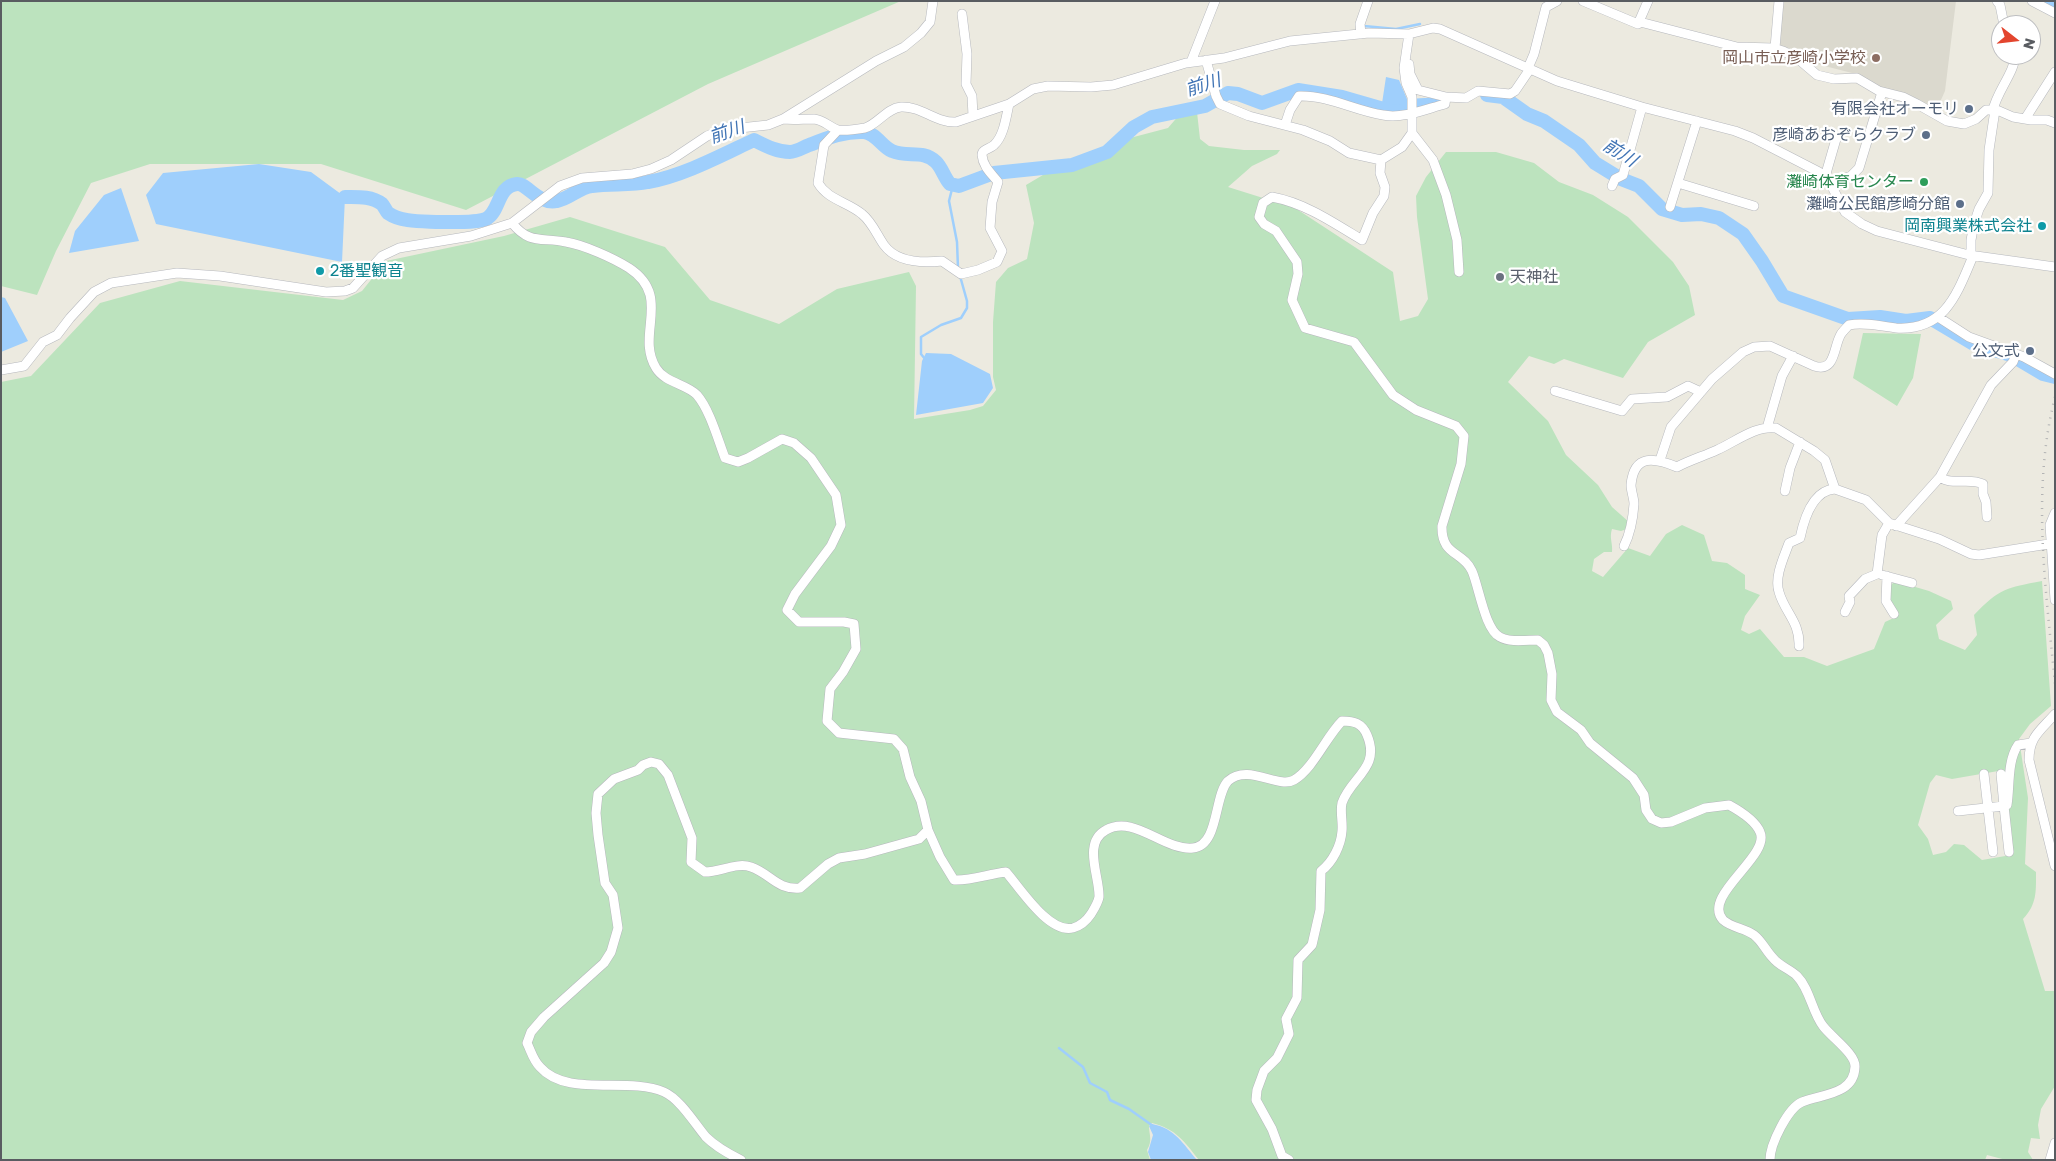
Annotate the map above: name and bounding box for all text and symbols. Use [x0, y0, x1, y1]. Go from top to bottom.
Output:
north arrow [1991, 15, 2041, 65]
text: N [2020, 37, 2040, 51]
place label: 岡山市立彦崎小学校 [1722, 48, 1866, 68]
marker: 岡山市立彦崎小学校 [1870, 52, 1882, 64]
water label: 前川 [1183, 69, 1223, 101]
place label: 有限会社オーモリ [1831, 99, 1959, 119]
marker: 有限会社オーモリ [1963, 103, 1975, 115]
water label: 前川 [706, 116, 748, 148]
place label: 彦崎あおぞらクラブ [1772, 125, 1916, 145]
marker: 彦崎あおぞらクラブ [1920, 129, 1932, 141]
water label: 前川 [1599, 134, 1641, 172]
place label: 灘崎体育センター [1786, 172, 1914, 192]
marker: 灘崎体育センター [1918, 176, 1930, 188]
place label: 灘崎公民館彦崎分館 [1806, 194, 1950, 214]
marker: 灘崎公民館彦崎分館 [1954, 198, 1966, 210]
place label: 岡南興業株式会社 [1904, 216, 2032, 236]
marker: 岡南興業株式会社 [2036, 220, 2048, 232]
place label: 2番聖観音 [330, 261, 403, 281]
marker: 2番聖観音 [314, 265, 326, 277]
place label: 天神社 [1510, 267, 1558, 287]
marker: 天神社 [1494, 271, 1506, 283]
place label: 公文式 [1972, 341, 2020, 361]
marker: 公文式 [2024, 345, 2036, 357]

